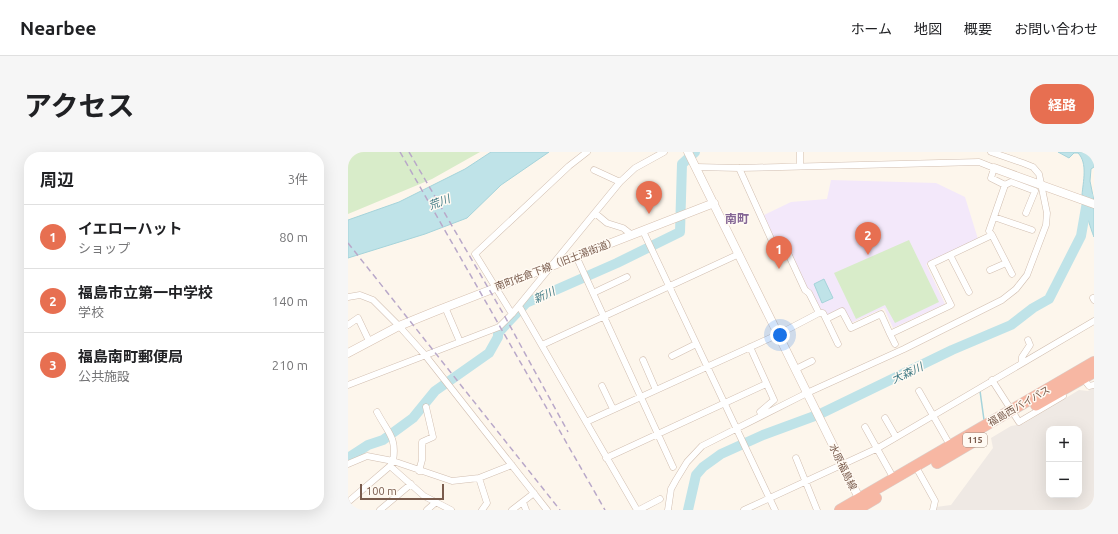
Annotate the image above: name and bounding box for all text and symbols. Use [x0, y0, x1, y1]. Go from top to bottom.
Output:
text: Nearbee [20, 17, 97, 39]
text: ホーム [850, 21, 892, 37]
text: 地図 [914, 21, 942, 37]
text: 概要 [964, 21, 992, 37]
text: お問い合わせ [1014, 21, 1098, 37]
button: 経路 [1030, 84, 1094, 124]
text: アクセス [24, 90, 135, 121]
text: 周辺 [40, 170, 74, 189]
text: 3件 [288, 172, 308, 186]
pin: 3 [636, 181, 662, 214]
water label: 荒川 [427, 192, 452, 212]
district label: 南町 [725, 212, 749, 225]
text: イエローハット [78, 220, 183, 237]
pin: 2 [855, 222, 881, 255]
text: 1 [49, 230, 57, 244]
text: 80 m [279, 230, 308, 244]
street label: 南町佐倉下線（旧土湯街道） [493, 236, 619, 292]
pin: 1 [766, 236, 792, 269]
text: ショップ [78, 241, 130, 255]
text: 福島市立第一中学校 [78, 284, 213, 301]
water label: 新川 [531, 284, 557, 305]
text: 2 [49, 294, 57, 308]
text: 140 m [272, 294, 308, 308]
text: 学校 [78, 305, 104, 319]
your location [770, 325, 790, 345]
text: 福島南町郵便局 [78, 348, 183, 365]
text: 3 [49, 358, 57, 372]
text: 210 m [272, 358, 308, 372]
water label: 大森川 [890, 360, 925, 385]
text: 公共施設 [78, 369, 130, 383]
street label: 福島西バイパス [986, 384, 1052, 428]
map controls [1046, 426, 1082, 498]
button: + [1046, 426, 1082, 462]
road number: 115 [963, 433, 987, 447]
street label: 水原福島線 [827, 442, 859, 492]
button: − [1046, 462, 1082, 498]
scale bar [360, 482, 444, 501]
text: 100 m [366, 485, 397, 497]

